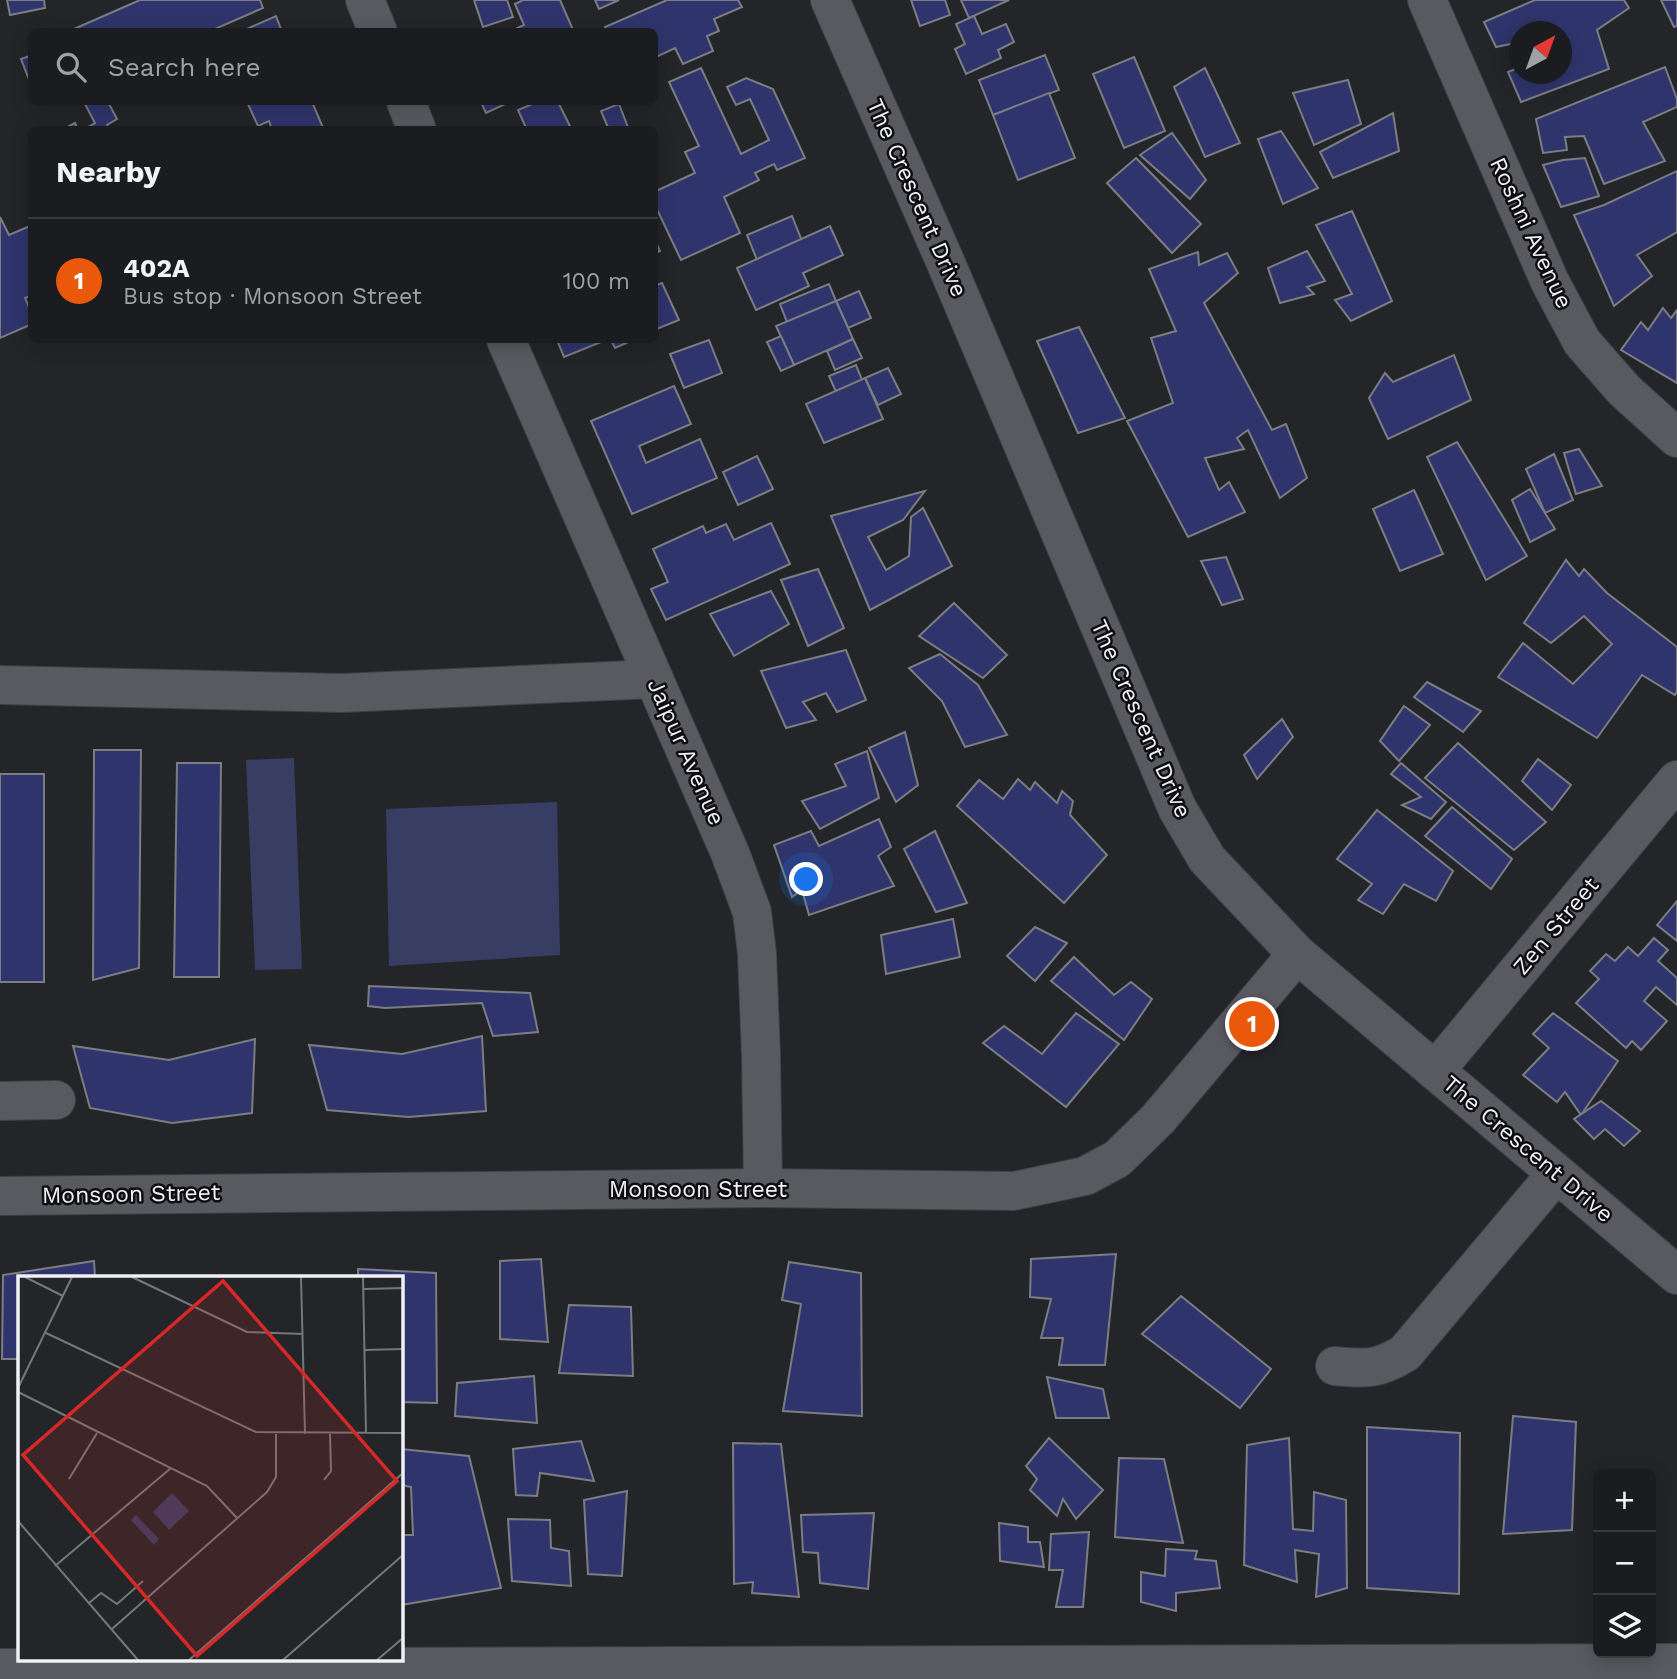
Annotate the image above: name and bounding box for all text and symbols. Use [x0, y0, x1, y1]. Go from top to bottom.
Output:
north arrow [1509, 21, 1572, 84]
search box [28, 28, 658, 105]
icon: search [52, 48, 90, 86]
text: Search here [108, 52, 260, 82]
street label: The Crescent Drive [861, 95, 973, 301]
street label: Roshni Avenue [1484, 153, 1578, 313]
text: Nearby [56, 154, 161, 189]
text: 402A [123, 253, 190, 283]
text: 1 [74, 268, 84, 295]
text: 100 m [563, 268, 630, 295]
text: Bus stop · Monsoon Street [123, 283, 422, 310]
street label: The Crescent Drive [1085, 616, 1197, 822]
street label: Jaipur Avenue [642, 675, 730, 829]
your location [789, 862, 823, 896]
street label: Zen Street [1508, 872, 1605, 980]
pin: 1 [1229, 998, 1275, 1050]
street label: The Crescent Drive [1437, 1070, 1619, 1228]
street label: Monsoon Street [609, 1176, 788, 1203]
street label: Monsoon Street [42, 1179, 221, 1209]
inset map [18, 1276, 402, 1662]
map controls [1593, 1469, 1656, 1658]
button: + [1593, 1469, 1656, 1532]
button: − [1593, 1532, 1656, 1595]
button: layers [1593, 1595, 1656, 1658]

